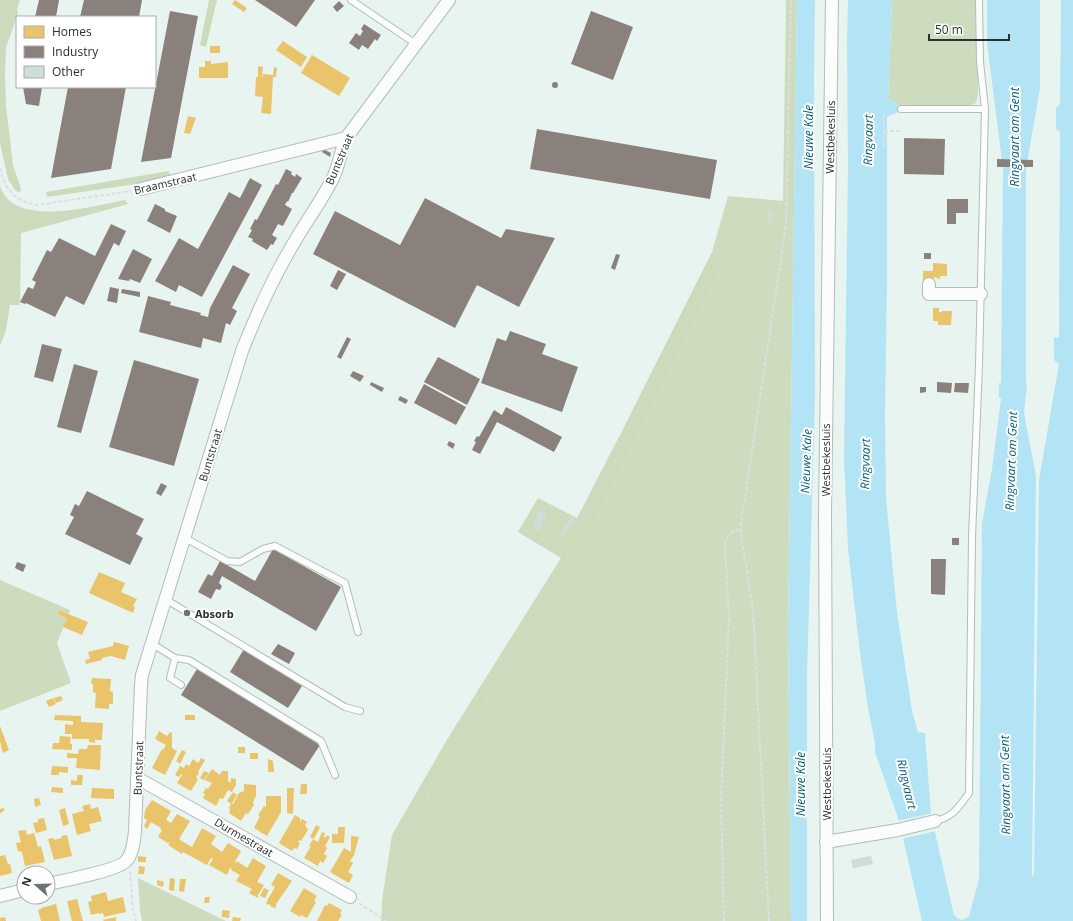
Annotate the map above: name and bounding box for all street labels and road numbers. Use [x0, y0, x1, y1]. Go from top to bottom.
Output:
street label: Westbekesluis [822, 100, 838, 174]
street label: Buntstraat [321, 131, 357, 187]
street label: Braamstraat [132, 168, 198, 197]
street label: Westbekesluis [818, 423, 833, 497]
street label: Buntstraat [195, 427, 225, 483]
street label: Buntstraat [130, 741, 146, 795]
street label: Westbekesluis [819, 747, 834, 821]
street label: Durmestraat [212, 814, 276, 860]

